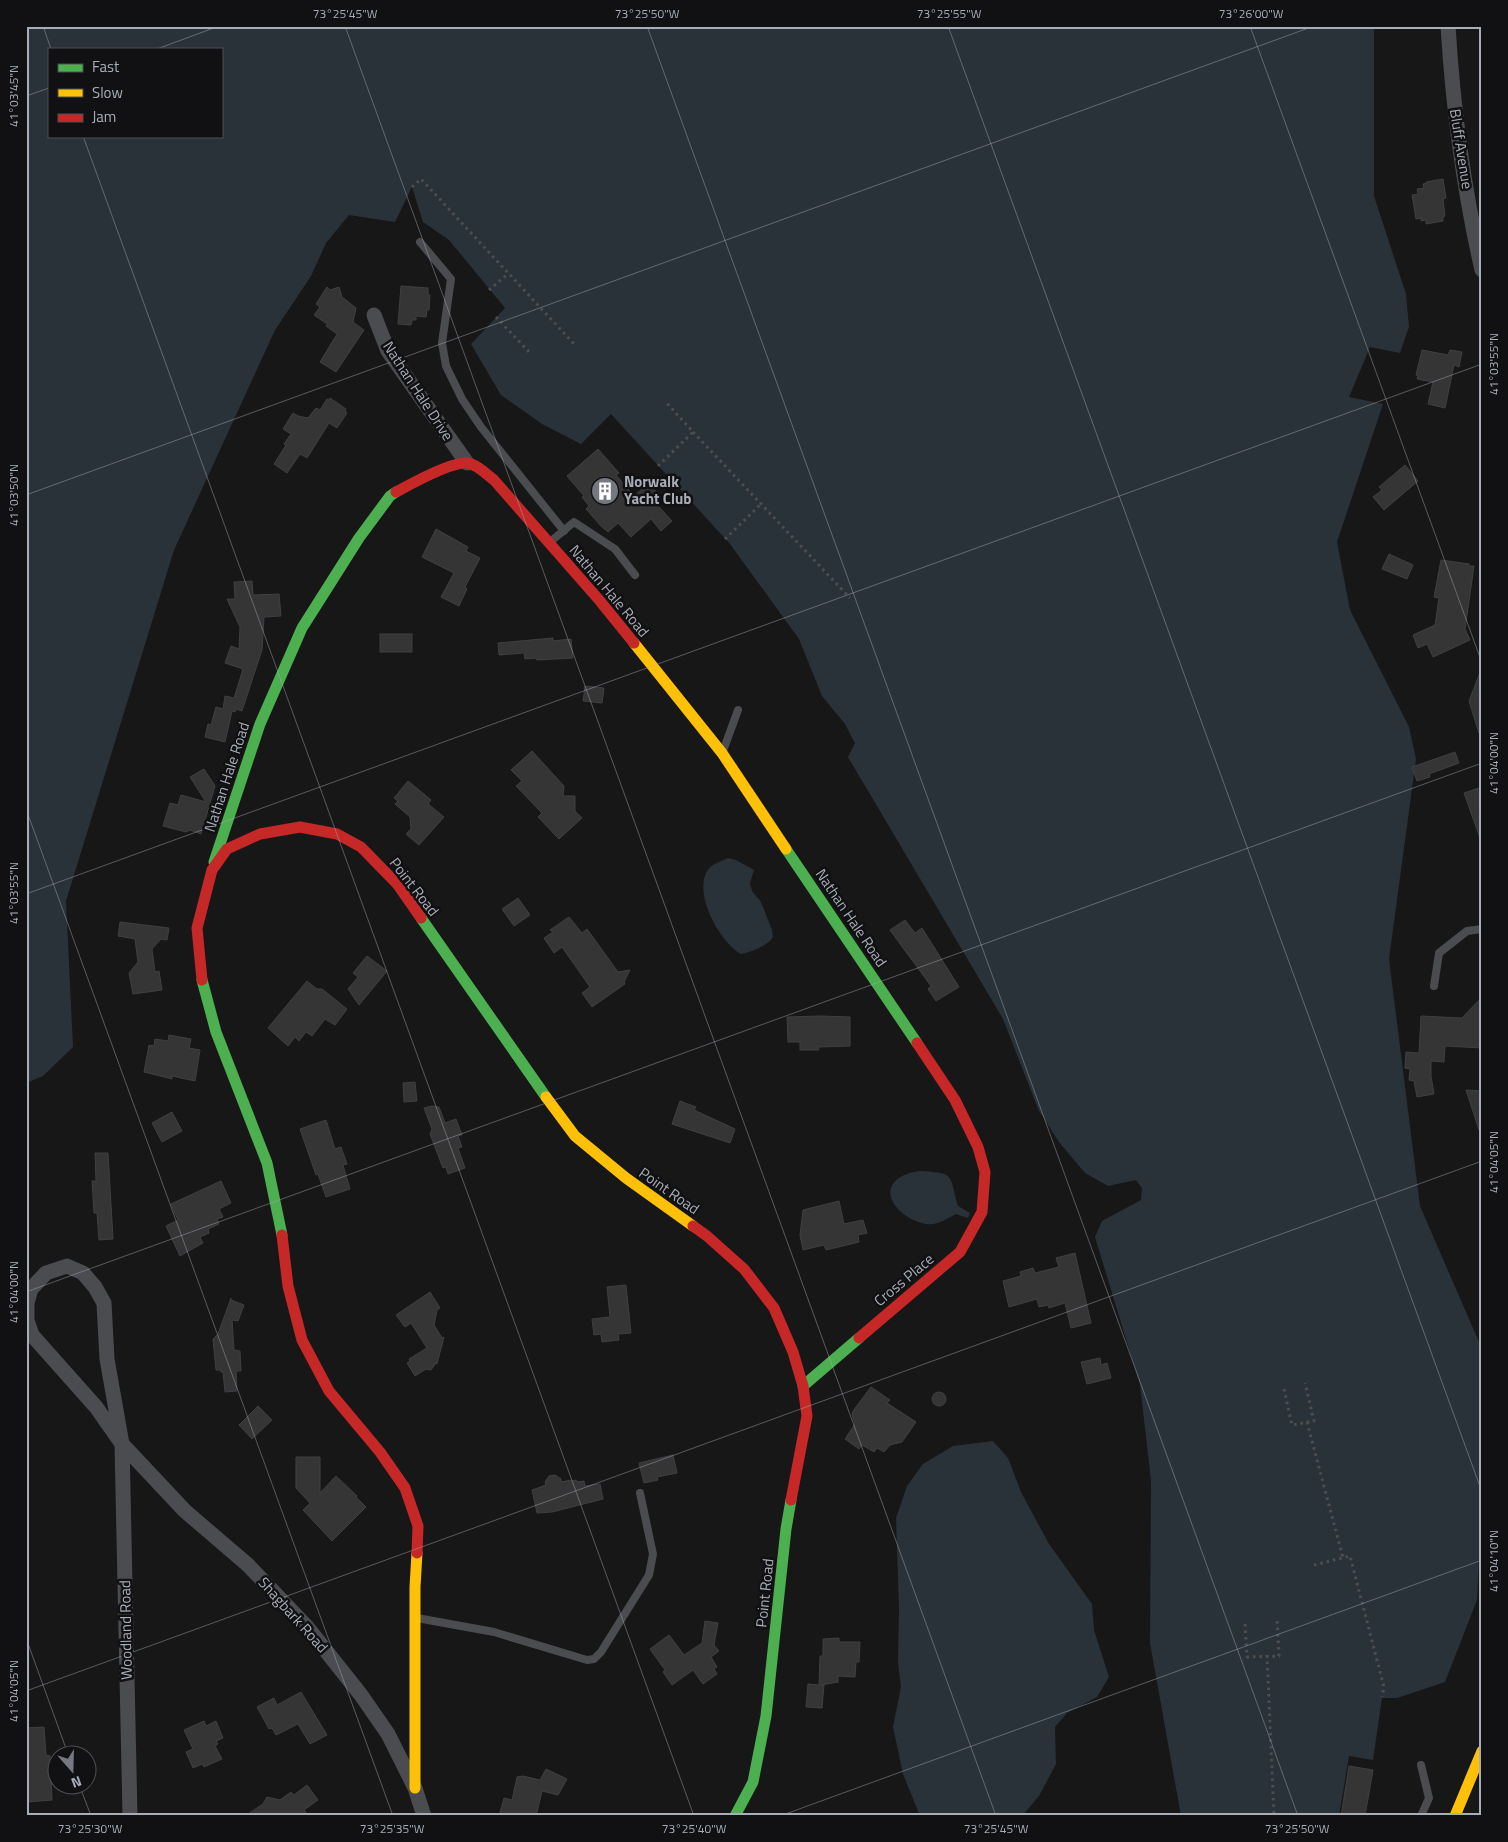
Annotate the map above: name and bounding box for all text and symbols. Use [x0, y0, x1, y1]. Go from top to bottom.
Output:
text: 73°25'45"W [313, 4, 378, 23]
text: 73°25'50"W [615, 4, 680, 23]
text: 73°25'55"W [917, 4, 982, 23]
text: 73°26'00"W [1219, 4, 1284, 23]
legend [48, 48, 222, 138]
text: Fast [92, 55, 120, 78]
text: 41°03'45"N [4, 65, 23, 127]
text: Slow [92, 81, 123, 104]
text: Jam [92, 105, 116, 128]
street label: Bluff Avenue [1444, 107, 1479, 191]
text: 41°03'55"N [1484, 333, 1503, 395]
street label: Nathan Hale Drive [378, 336, 459, 445]
text: 41°03'50"N [4, 464, 23, 526]
place label: Norwalk Yacht Club [624, 470, 691, 510]
building icon: Norwalk Yacht Club [590, 476, 620, 506]
street label: Nathan Hale Road [564, 540, 655, 642]
street label: Nathan Hale Road [198, 719, 255, 835]
text: 41°04'00"N [1484, 732, 1503, 794]
street label: Point Road [384, 852, 445, 921]
text: 41°03'55"N [4, 862, 23, 924]
street label: Nathan Hale Road [810, 864, 893, 972]
text: 41°04'05"N [1484, 1131, 1503, 1193]
street label: Point Road [634, 1161, 704, 1220]
street label: Cross Place [869, 1248, 939, 1312]
text: 41°04'00"N [4, 1261, 23, 1323]
text: 41°04'10"N [1484, 1530, 1503, 1592]
street label: Point Road [749, 1557, 780, 1629]
street label: Shagbark Road [253, 1572, 334, 1658]
street label: Woodland Road [113, 1580, 138, 1680]
text: 41°04'05"N [4, 1660, 23, 1722]
north arrow [48, 1744, 98, 1794]
text: N [68, 1771, 85, 1794]
text: 73°25'30"W [58, 1819, 123, 1838]
text: 73°25'35"W [360, 1819, 425, 1838]
text: 73°25'40"W [662, 1819, 727, 1838]
text: 73°25'45"W [964, 1819, 1029, 1838]
text: 73°25'50"W [1265, 1819, 1330, 1838]

